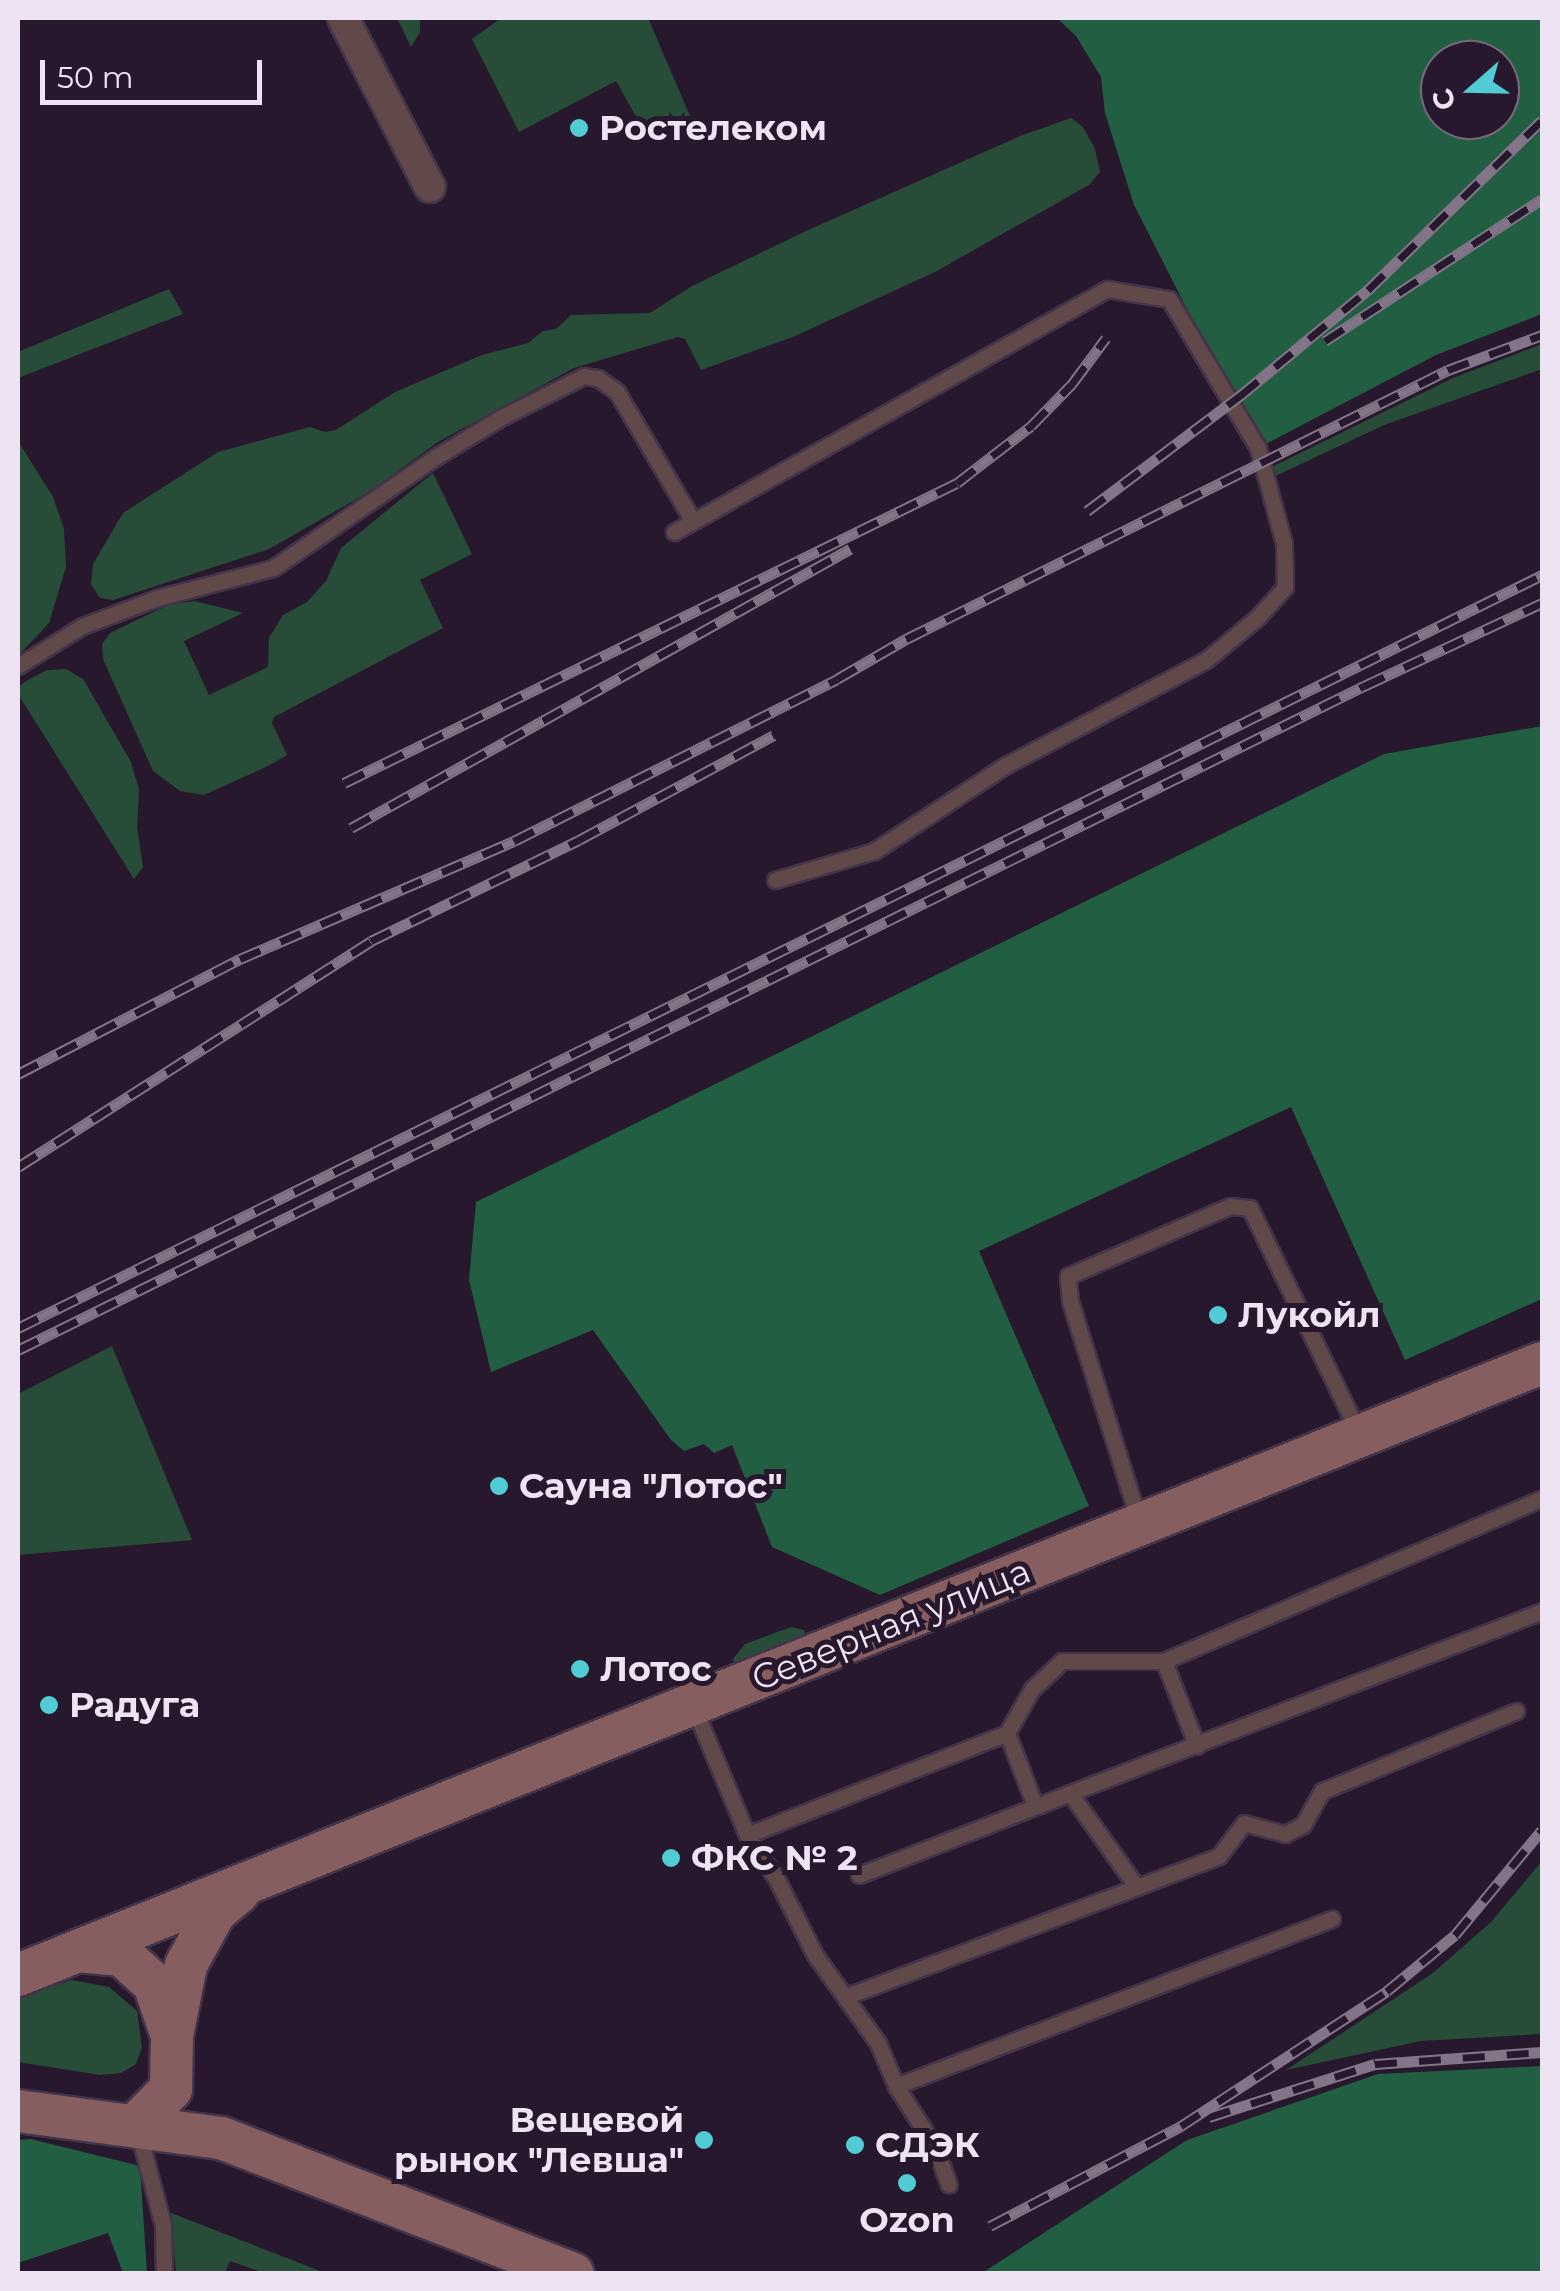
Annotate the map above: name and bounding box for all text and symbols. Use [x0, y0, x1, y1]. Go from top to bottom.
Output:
scale bar [45, 40, 268, 102]
north arrow [1420, 40, 1520, 140]
text: 50 m [57, 59, 134, 96]
text: С [1424, 84, 1463, 115]
place label: Ростелеком [599, 107, 827, 149]
marker: Ростелеком [568, 117, 590, 139]
place label: Лукойл [1238, 1294, 1380, 1336]
marker: Лукойл [1207, 1304, 1229, 1326]
place label: Сауна "Лотос" [519, 1465, 783, 1507]
marker: Сауна "Лотос" [488, 1475, 510, 1497]
street label: Северная улица [746, 1550, 1036, 1700]
place label: Лотос [600, 1648, 712, 1690]
marker: Лотос [569, 1658, 591, 1680]
place label: Радуга [69, 1684, 200, 1726]
marker: Радуга [38, 1694, 60, 1716]
place label: ФКС № 2 [691, 1837, 858, 1879]
marker: ФКС № 2 [660, 1847, 682, 1869]
place label: Вещевой рынок "Левша" [394, 2099, 684, 2181]
place label: СДЭК [875, 2124, 980, 2166]
marker: Вещевой рынок "Левша" [693, 2129, 715, 2151]
marker: СДЭК [844, 2134, 866, 2156]
marker: Ozon [896, 2172, 918, 2194]
place label: Ozon [859, 2199, 955, 2241]

